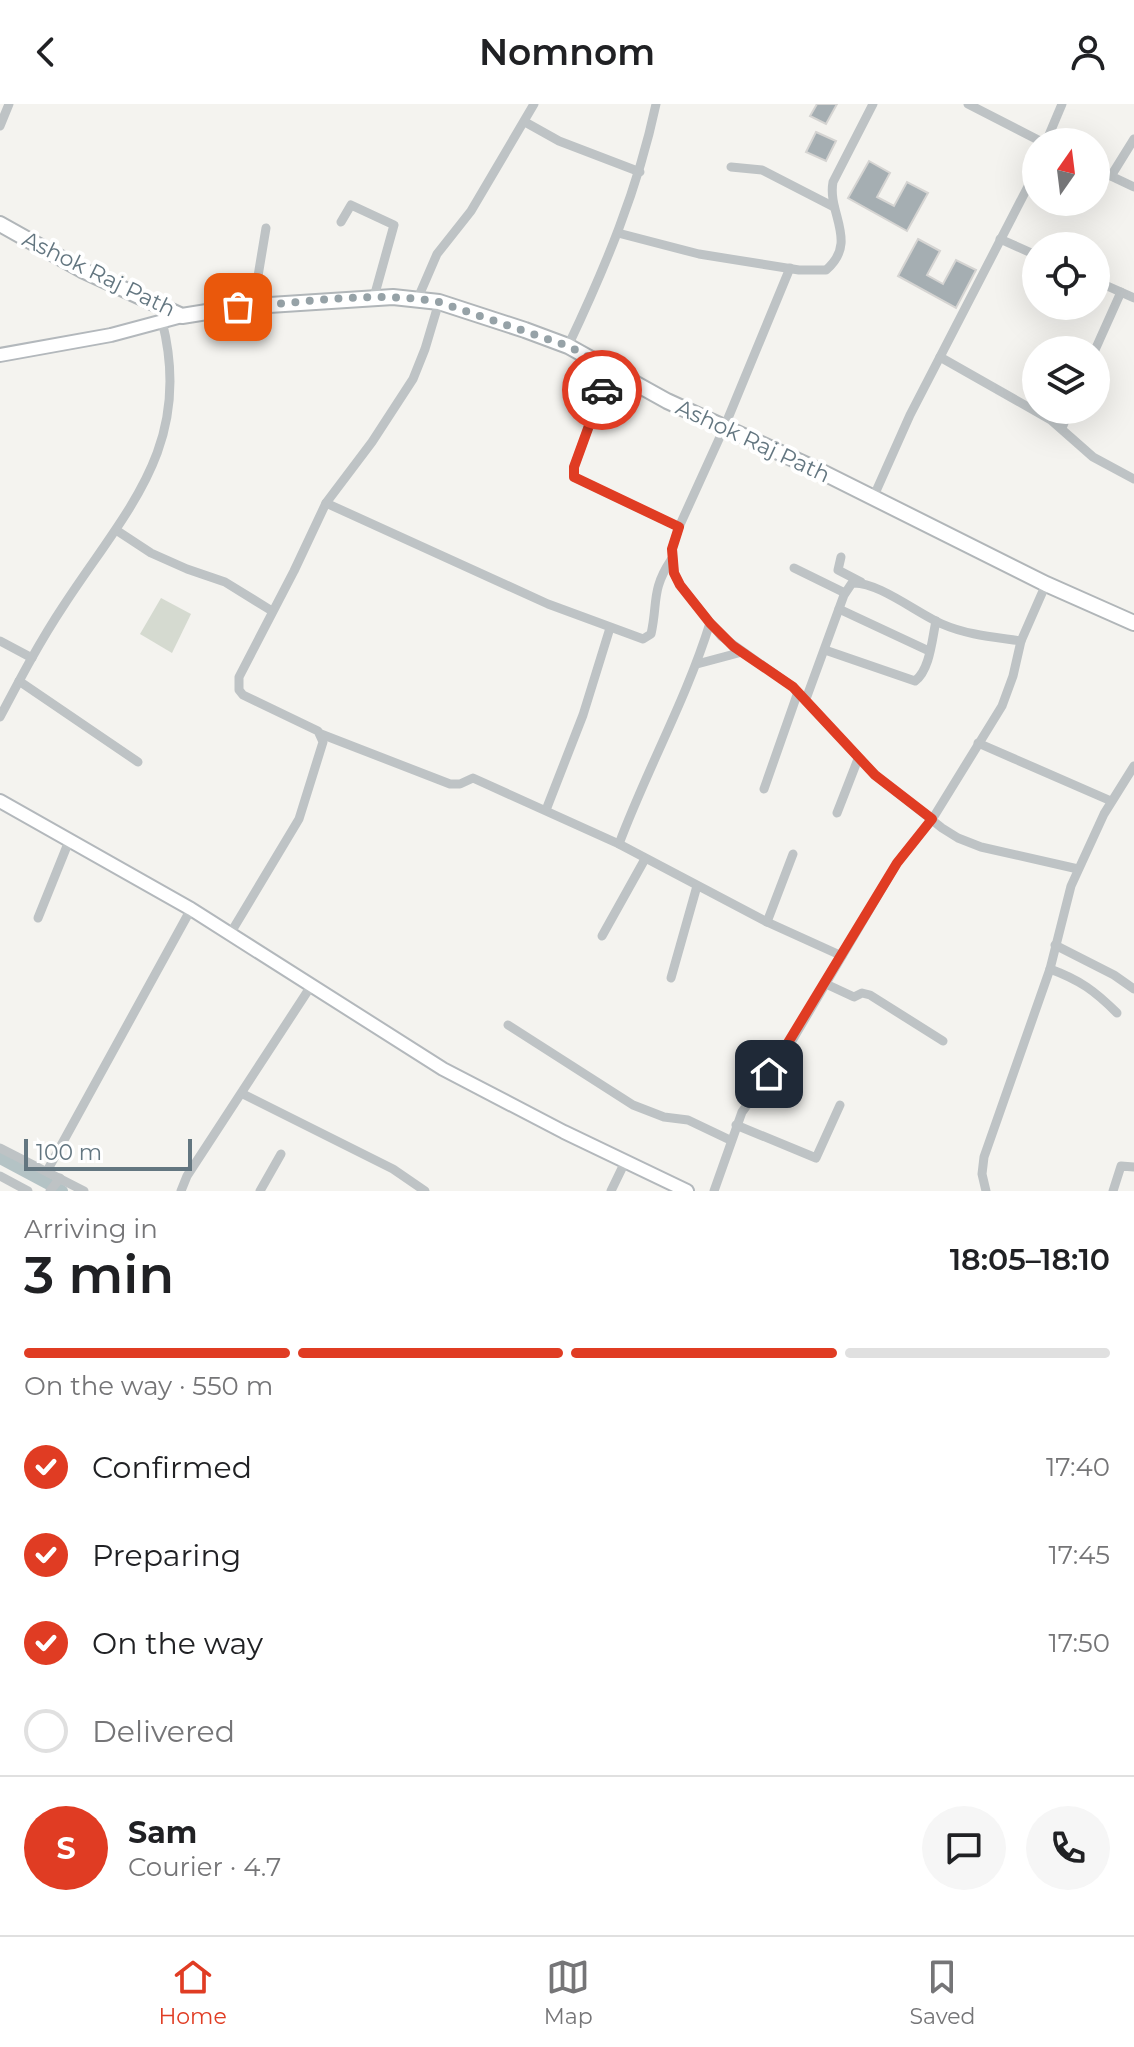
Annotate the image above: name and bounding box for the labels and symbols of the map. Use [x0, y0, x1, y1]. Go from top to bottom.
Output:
north arrow [1022, 128, 1110, 216]
street label: Ashok Raj Path [18, 225, 180, 323]
pin [204, 273, 272, 341]
courier [562, 350, 642, 430]
street label: Ashok Raj Path [672, 394, 834, 488]
pin [735, 1040, 803, 1108]
scale bar [24, 1135, 192, 1171]

